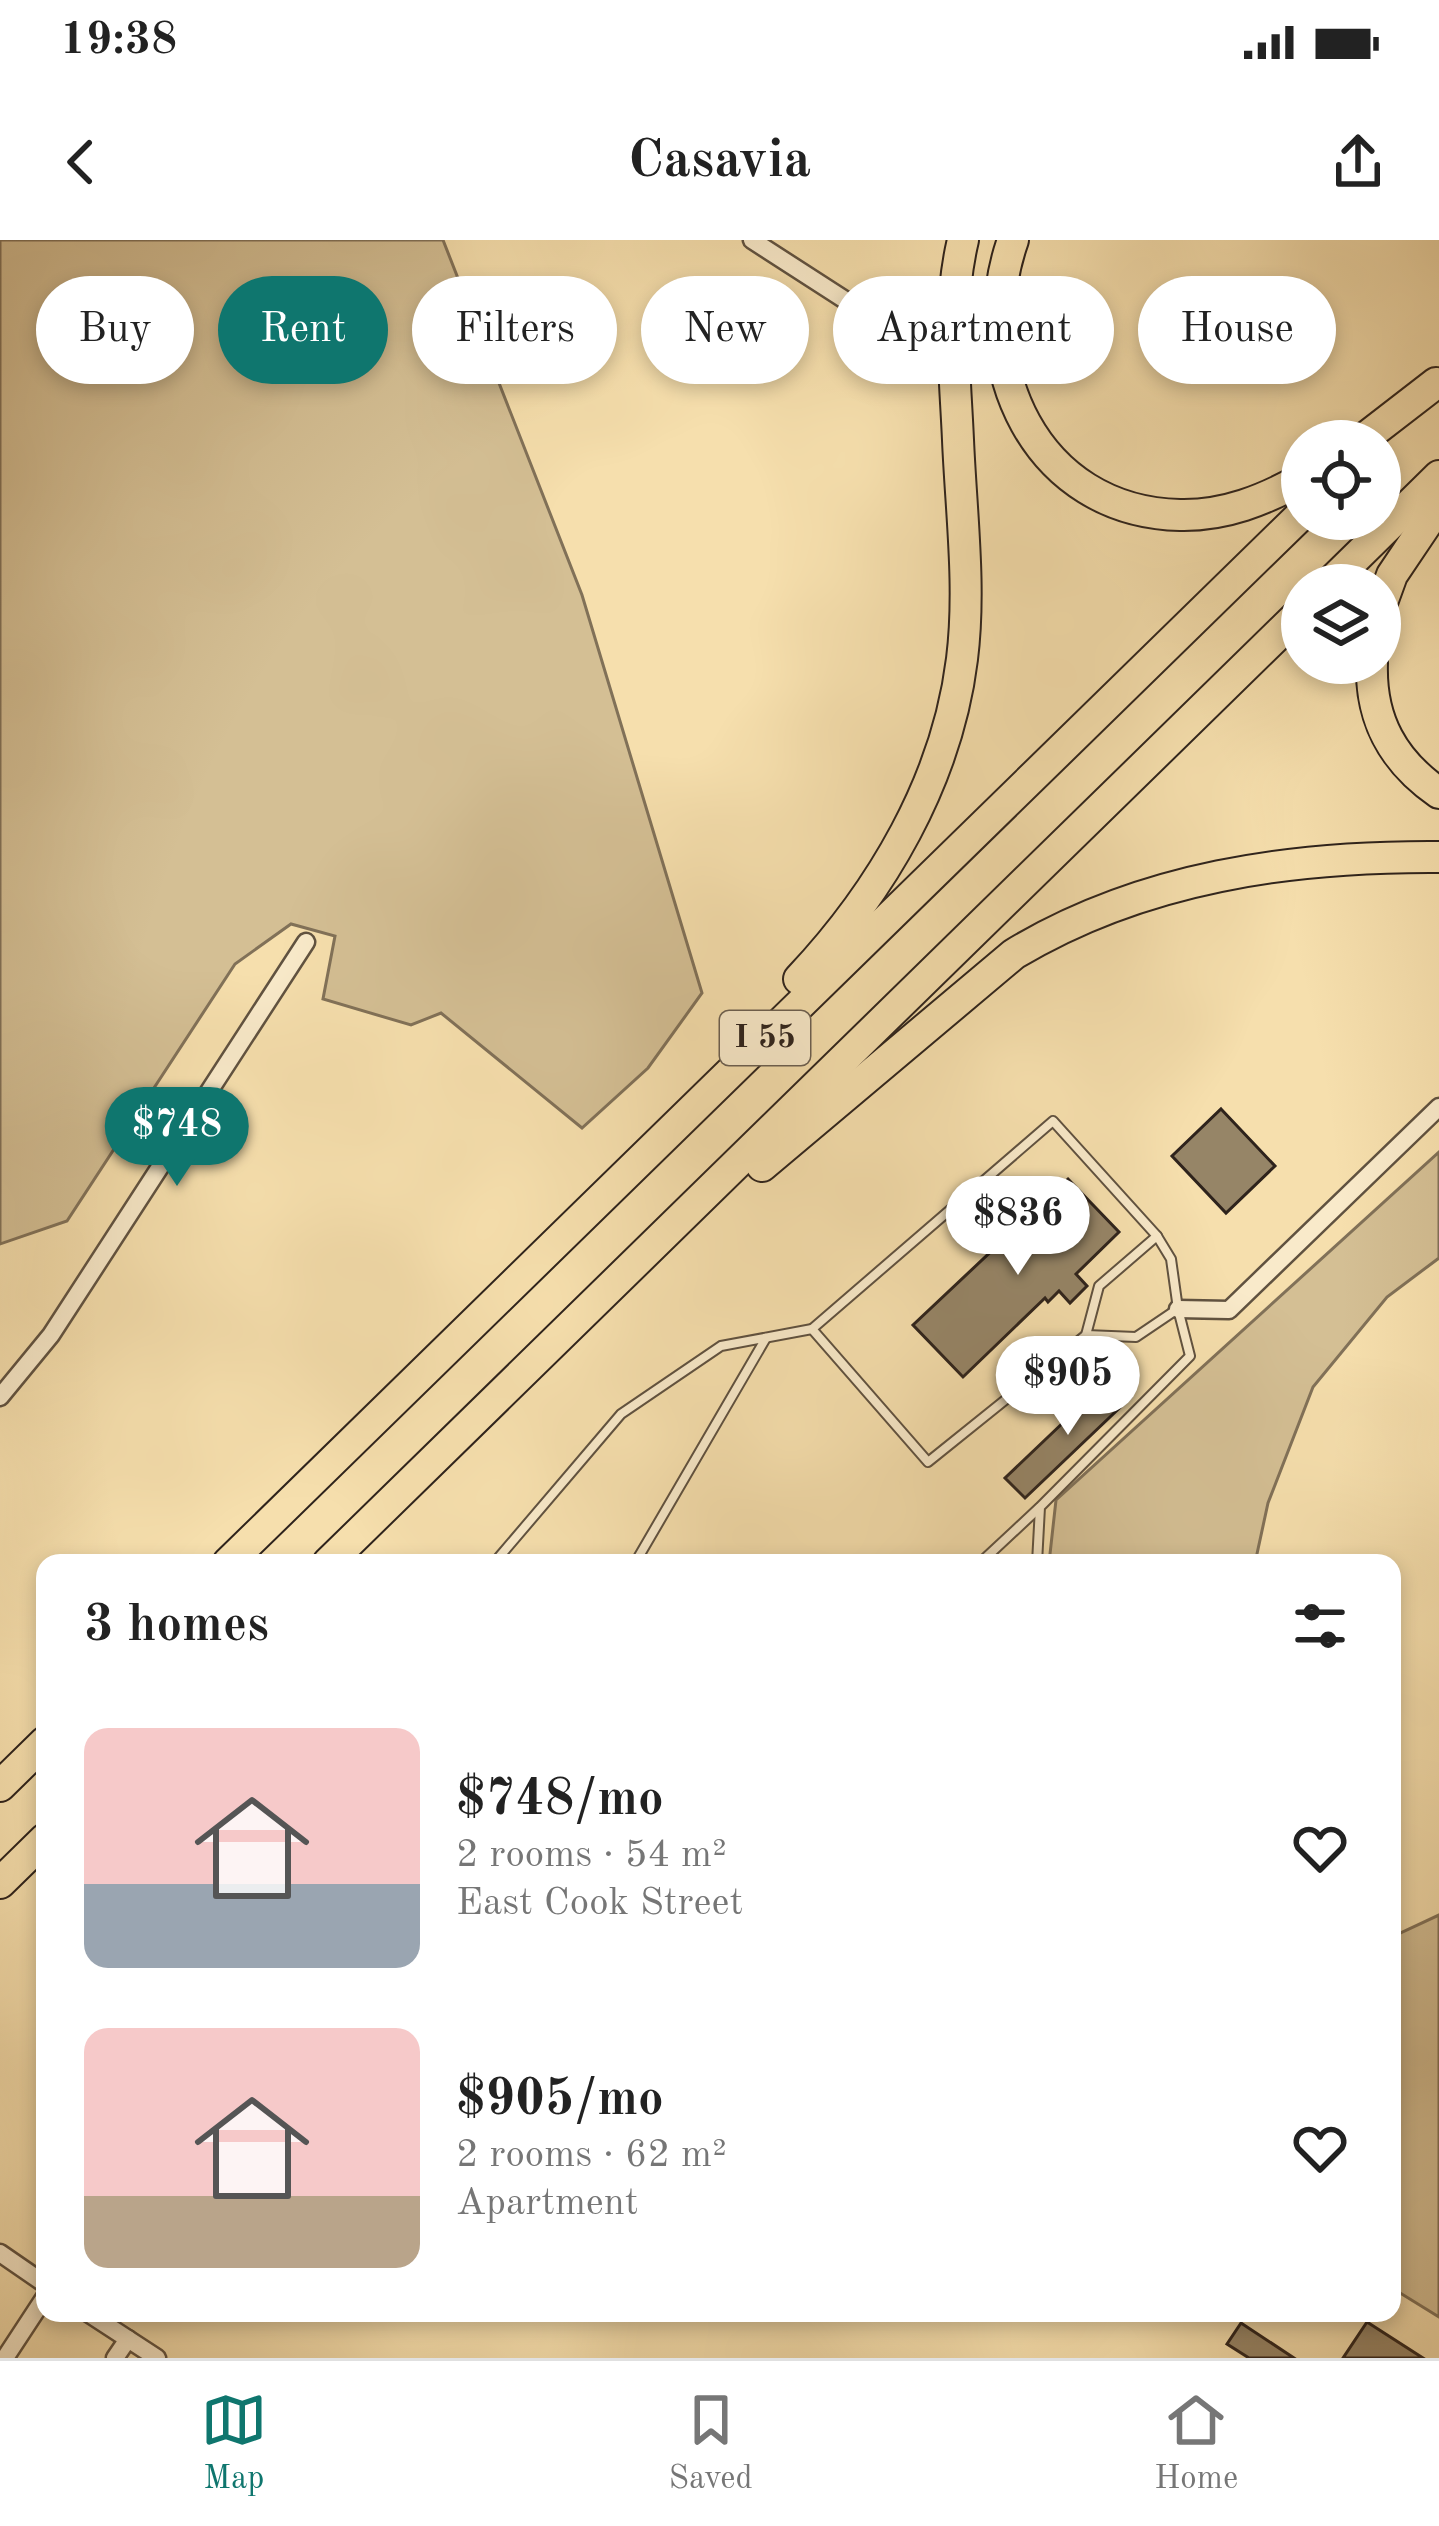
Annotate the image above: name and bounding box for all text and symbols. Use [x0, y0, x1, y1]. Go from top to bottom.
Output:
text: 19:38 [60, 19, 177, 64]
icon: back [48, 129, 114, 195]
icon: share [1325, 129, 1391, 195]
text: Casavia [628, 135, 811, 189]
chip: Buy [36, 276, 194, 384]
chip: Rent [218, 276, 388, 384]
chip: Filters [412, 276, 617, 384]
chip: New [641, 276, 809, 384]
chip: Apartment [833, 276, 1114, 384]
chip: House [1138, 276, 1336, 384]
map controls [1281, 420, 1401, 684]
button: locate [1281, 420, 1401, 540]
button: layers [1281, 564, 1401, 684]
road number: I 55 [720, 1011, 810, 1065]
pin: $748 [106, 1087, 248, 1189]
text: $748 [132, 1106, 222, 1145]
pin: $836 [947, 1176, 1089, 1278]
text: $836 [973, 1195, 1063, 1234]
pin: $905 [997, 1336, 1139, 1438]
text: $905 [1023, 1355, 1113, 1394]
icon: filters [1287, 1593, 1353, 1659]
text: 3 homes [84, 1601, 269, 1652]
text: $748/mo [456, 1775, 664, 1826]
icon: home [180, 1776, 324, 1920]
icon: heart [1287, 1815, 1353, 1881]
text: 2 rooms · 54 m² [456, 1836, 727, 1875]
text: East Cook Street [456, 1884, 743, 1923]
text: $905/mo [456, 2075, 664, 2126]
icon: home [180, 2076, 324, 2220]
icon: heart [1287, 2115, 1353, 2181]
text: 2 rooms · 62 m² [456, 2136, 727, 2175]
text: Apartment [456, 2184, 639, 2223]
tab: Map [201, 2387, 267, 2500]
tab: Saved [669, 2387, 753, 2500]
tab: Home [1154, 2387, 1238, 2500]

